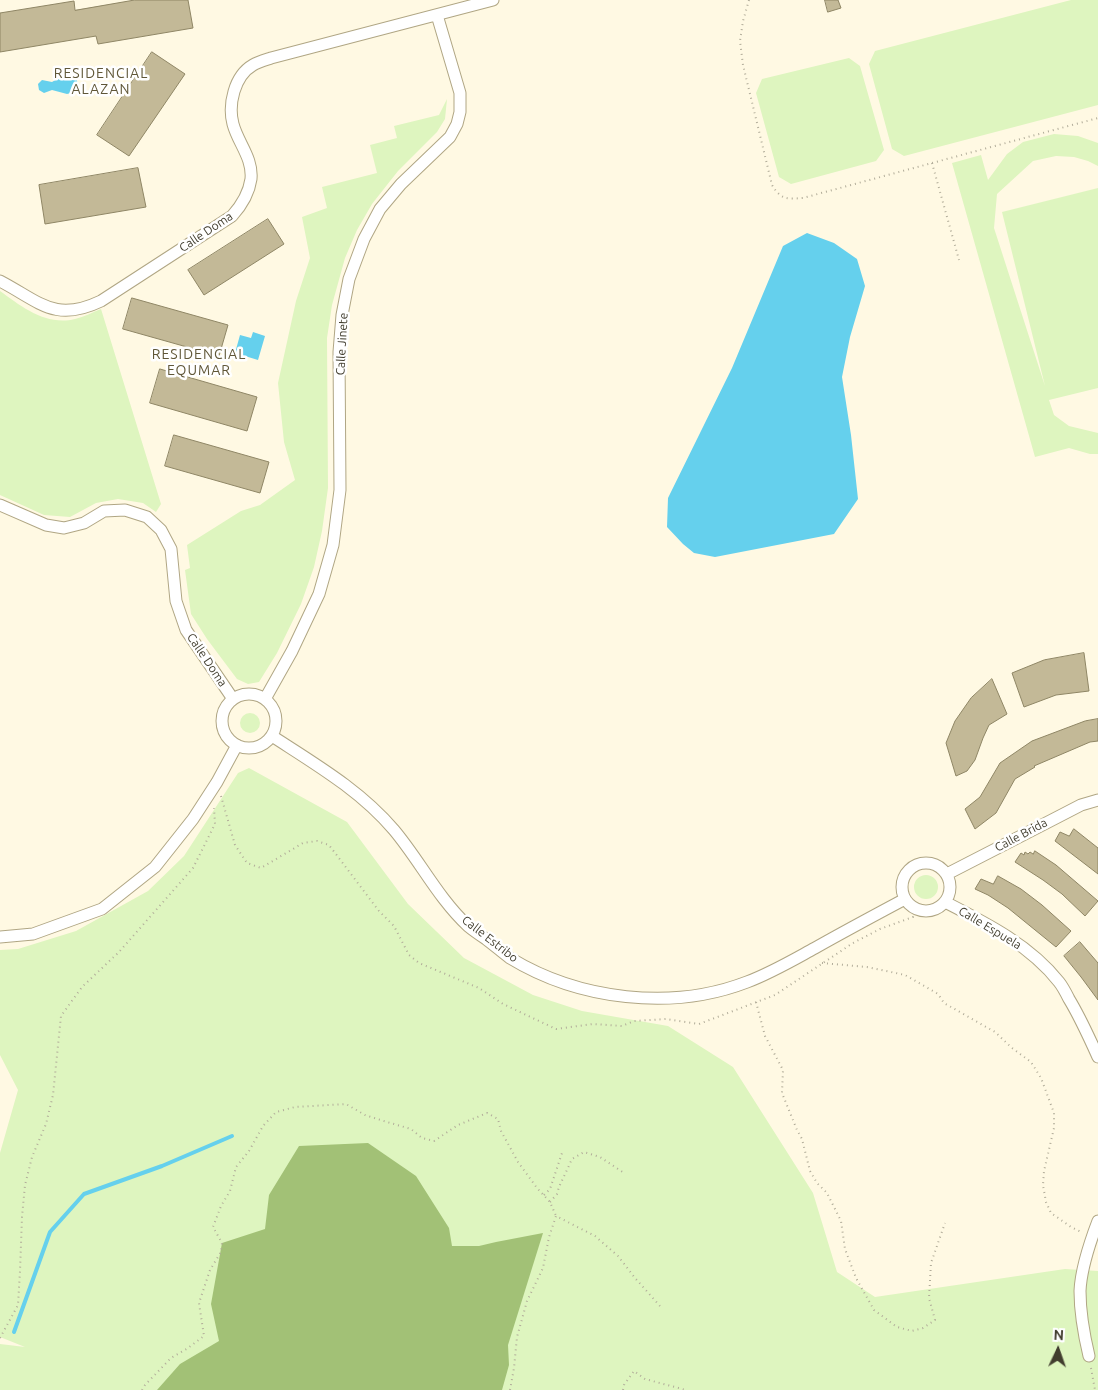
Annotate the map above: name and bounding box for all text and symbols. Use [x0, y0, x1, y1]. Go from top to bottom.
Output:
district label: RESIDENCIAL ALAZAN [52, 65, 150, 98]
street label: Calle Doma [177, 209, 235, 255]
street label: Calle Jinete [333, 312, 351, 376]
district label: RESIDENCIAL EQUMAR [150, 346, 248, 378]
street label: Calle Doma [184, 631, 230, 689]
street label: Calle Brida [992, 815, 1050, 855]
street label: Calle Espuela [956, 904, 1024, 952]
street label: Calle Estribo [459, 913, 521, 965]
north arrow [1033, 1325, 1083, 1375]
text: N [1053, 1327, 1064, 1343]

